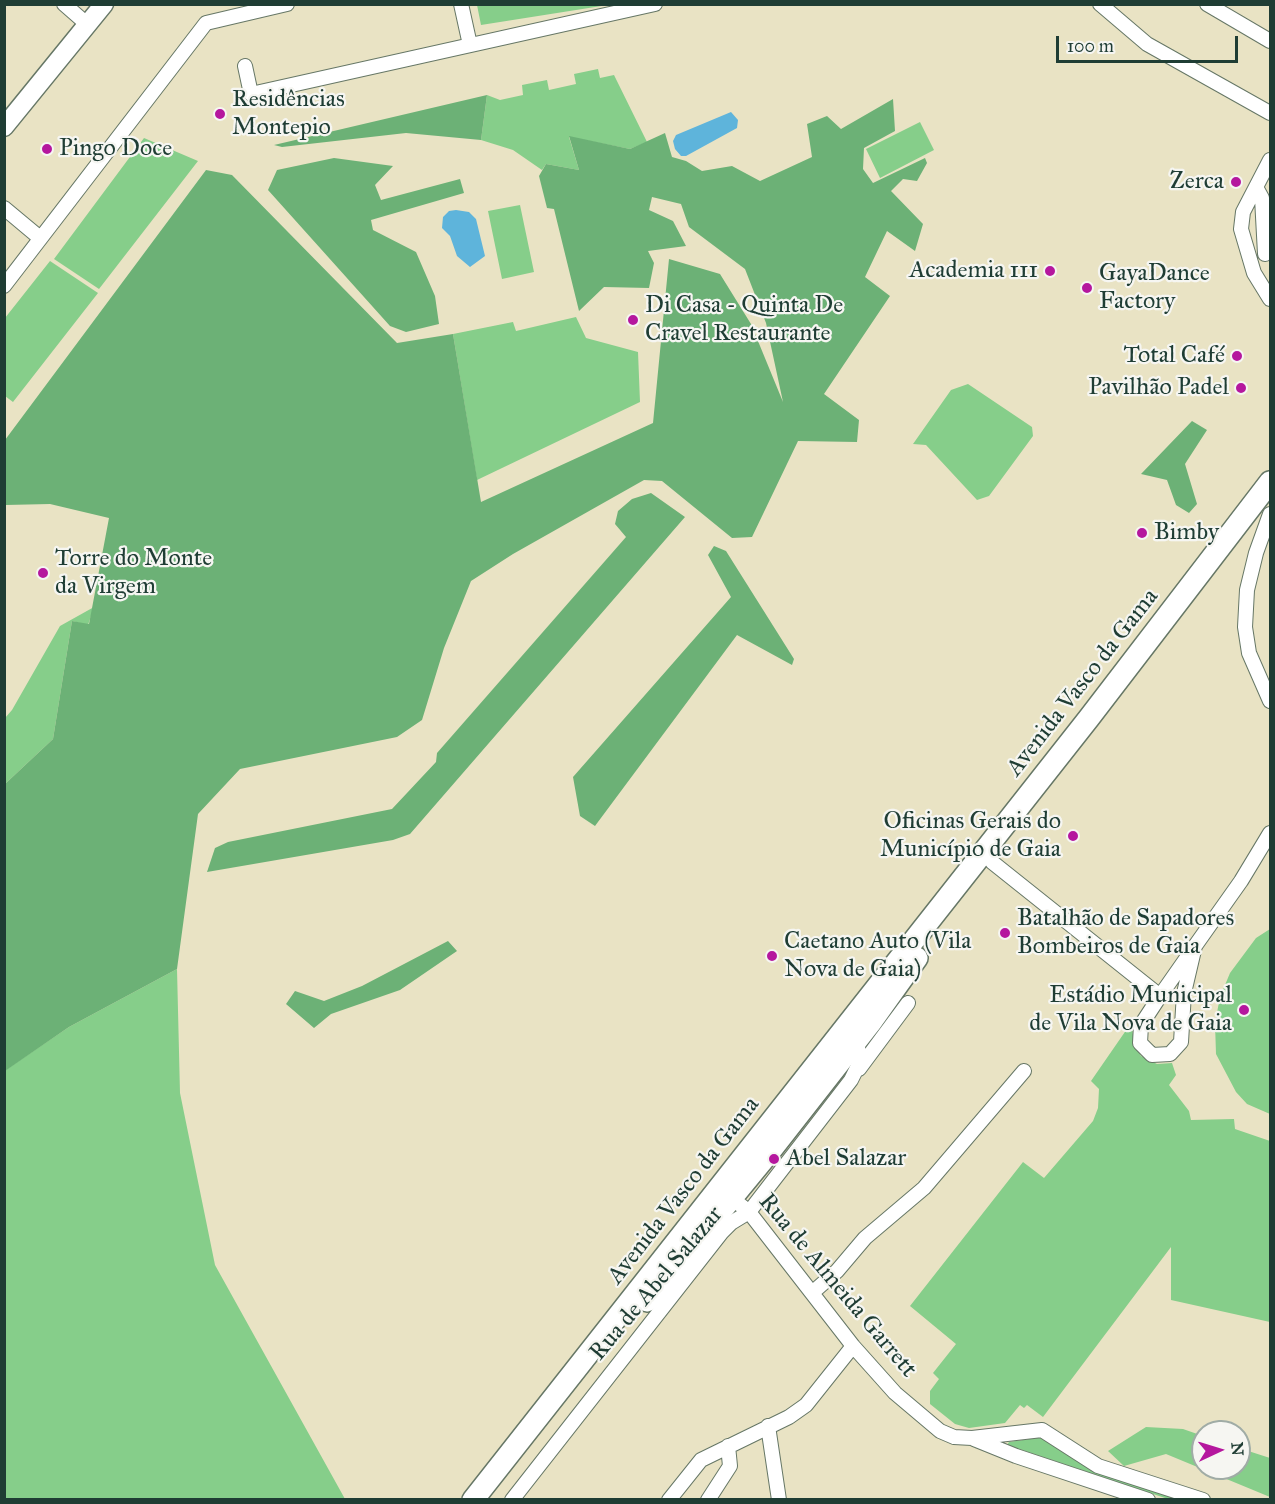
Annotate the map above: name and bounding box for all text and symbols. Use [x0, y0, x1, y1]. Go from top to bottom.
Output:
scale bar [1059, 24, 1240, 62]
text: 100 m [1067, 35, 1114, 57]
place label: Residências Montepio [232, 86, 345, 142]
marker: Residências Montepio [213, 107, 227, 121]
place label: Pingo Doce [59, 135, 172, 163]
marker: Pingo Doce [40, 142, 54, 156]
place label: Zerca [1170, 168, 1224, 196]
marker: Zerca [1229, 175, 1243, 189]
place label: Academia 111 [909, 257, 1038, 285]
place label: GayaDance Factory [1099, 260, 1210, 316]
marker: Academia 111 [1043, 264, 1057, 278]
marker: GayaDance Factory [1080, 281, 1094, 295]
place label: Di Casa - Quinta De Cravel Restaurante [645, 292, 843, 348]
marker: Di Casa - Quinta De Cravel Restaurante [626, 313, 640, 327]
place label: Total Café [1124, 342, 1225, 370]
marker: Total Café [1230, 349, 1244, 363]
place label: Pavilhão Padel [1088, 374, 1229, 402]
marker: Pavilhão Padel [1234, 381, 1248, 395]
place label: Bimby [1154, 519, 1219, 547]
marker: Bimby [1135, 526, 1149, 540]
place label: Torre do Monte da Virgem [55, 545, 212, 601]
marker: Torre do Monte da Virgem [36, 566, 50, 580]
street label: Avenida Vasco da Gama [1001, 584, 1165, 782]
place label: Oficinas Gerais do Município de Gaia [880, 808, 1061, 864]
marker: Oficinas Gerais do Município de Gaia [1066, 829, 1080, 843]
place label: Batalhão de Sapadores Bombeiros de Gaia [1017, 905, 1234, 961]
marker: Batalhão de Sapadores Bombeiros de Gaia [998, 926, 1012, 940]
place label: Caetano Auto (Vila Nova de Gaia) [784, 928, 971, 984]
marker: Caetano Auto (Vila Nova de Gaia) [765, 949, 779, 963]
place label: Estádio Municipal de Vila Nova de Gaia [1029, 982, 1232, 1038]
marker: Estádio Municipal de Vila Nova de Gaia [1237, 1003, 1251, 1017]
street label: Avenida Vasco da Gama [602, 1092, 766, 1290]
place label: Abel Salazar [786, 1145, 906, 1173]
marker: Abel Salazar [767, 1152, 781, 1166]
street label: Rua de Almeida Garrett [752, 1188, 922, 1384]
street label: Rua de Abel Salazar [584, 1201, 730, 1367]
north arrow [1191, 1420, 1251, 1480]
text: N [1228, 1441, 1247, 1456]

